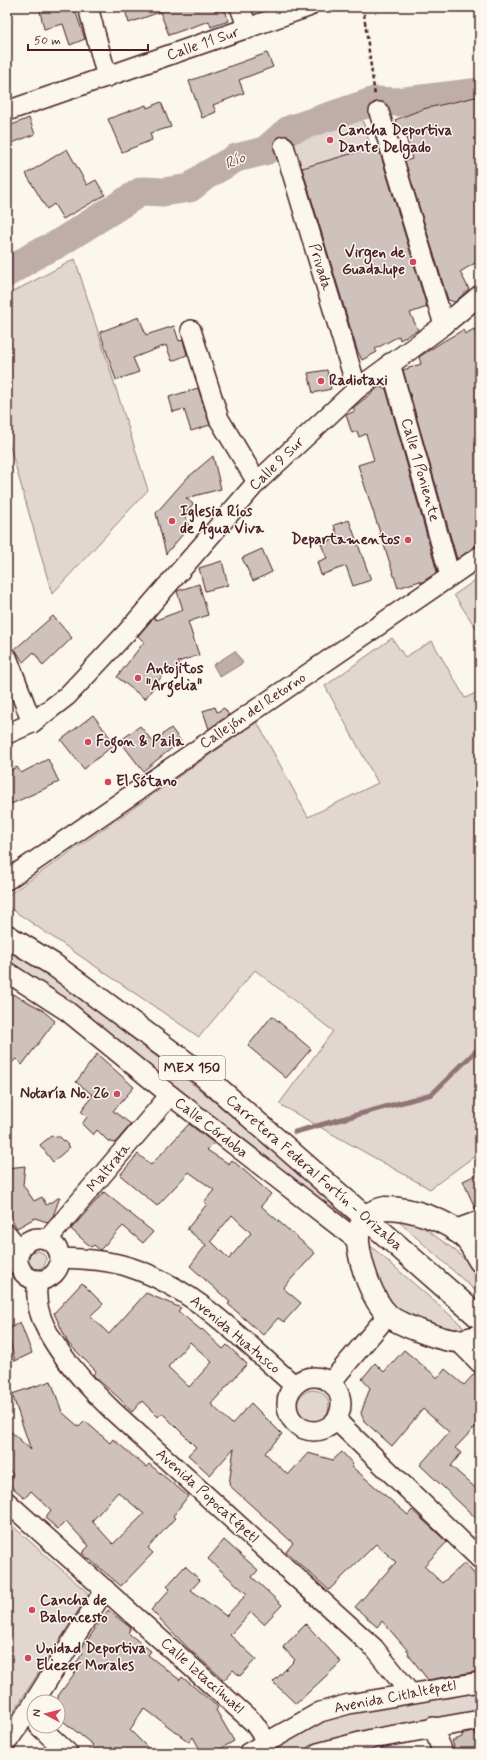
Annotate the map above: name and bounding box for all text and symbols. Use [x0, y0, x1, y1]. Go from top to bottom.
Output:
street label: Calle 11 Sur [164, 22, 243, 66]
scale bar [28, 26, 148, 52]
text: 50 m [34, 33, 61, 49]
place label: Cancha Deportiva Dante Delgado [338, 121, 452, 160]
marker: Cancha Deportiva Dante Delgado [325, 135, 335, 145]
water label: Río [221, 147, 250, 175]
street label: Privada [303, 241, 337, 294]
place label: Virgen de Guadalupe [342, 243, 405, 280]
marker: Virgen de Guadalupe [408, 257, 418, 267]
place label: Radiotaxi [329, 371, 388, 391]
marker: Radiotaxi [316, 376, 326, 386]
street label: Calle 1 Poniente [396, 416, 444, 524]
street label: Calle 9 Sur [245, 432, 309, 495]
place label: Iglesia Ríos de Agua Viva [180, 502, 265, 540]
marker: Iglesia Ríos de Agua Viva [167, 516, 177, 526]
place label: Departamentos [291, 530, 400, 550]
marker: Departamentos [403, 535, 413, 545]
place label: Antojitos "Argelia" [146, 659, 204, 698]
street label: Callejón del Retorno [196, 668, 310, 754]
marker: Antojitos "Argelia" [133, 673, 143, 683]
place label: Fogon & Paila [96, 732, 185, 754]
marker: Fogon & Paila [83, 737, 93, 747]
place label: El Sótano [116, 772, 177, 792]
marker: El Sótano [103, 777, 113, 787]
road number: MEX 150 [159, 1056, 225, 1080]
place label: Notaría No. 26 [20, 1084, 109, 1104]
marker: Notaría No. 26 [112, 1089, 122, 1099]
street label: Carretera Federal Fortín - Orizaba [221, 1091, 407, 1256]
street label: Calle Córdoba [170, 1093, 252, 1163]
street label: Maltrata [83, 1138, 136, 1197]
street label: Avenida Huatusco [186, 1291, 284, 1379]
street label: Avenida Popocatépetl [151, 1444, 263, 1548]
place label: Cancha de Baloncesto [40, 1591, 108, 1628]
marker: Cancha de Baloncesto [27, 1605, 37, 1615]
street label: Calle Iztaccíhuatl [156, 1633, 248, 1719]
place label: Unidad Deportiva Eliezer Morales [36, 1639, 146, 1676]
marker: Unidad Deportiva Eliezer Morales [23, 1653, 33, 1663]
street label: Avenida Citlaltépetl [332, 1675, 458, 1719]
north arrow [26, 1694, 66, 1734]
text: N [30, 1708, 44, 1717]

